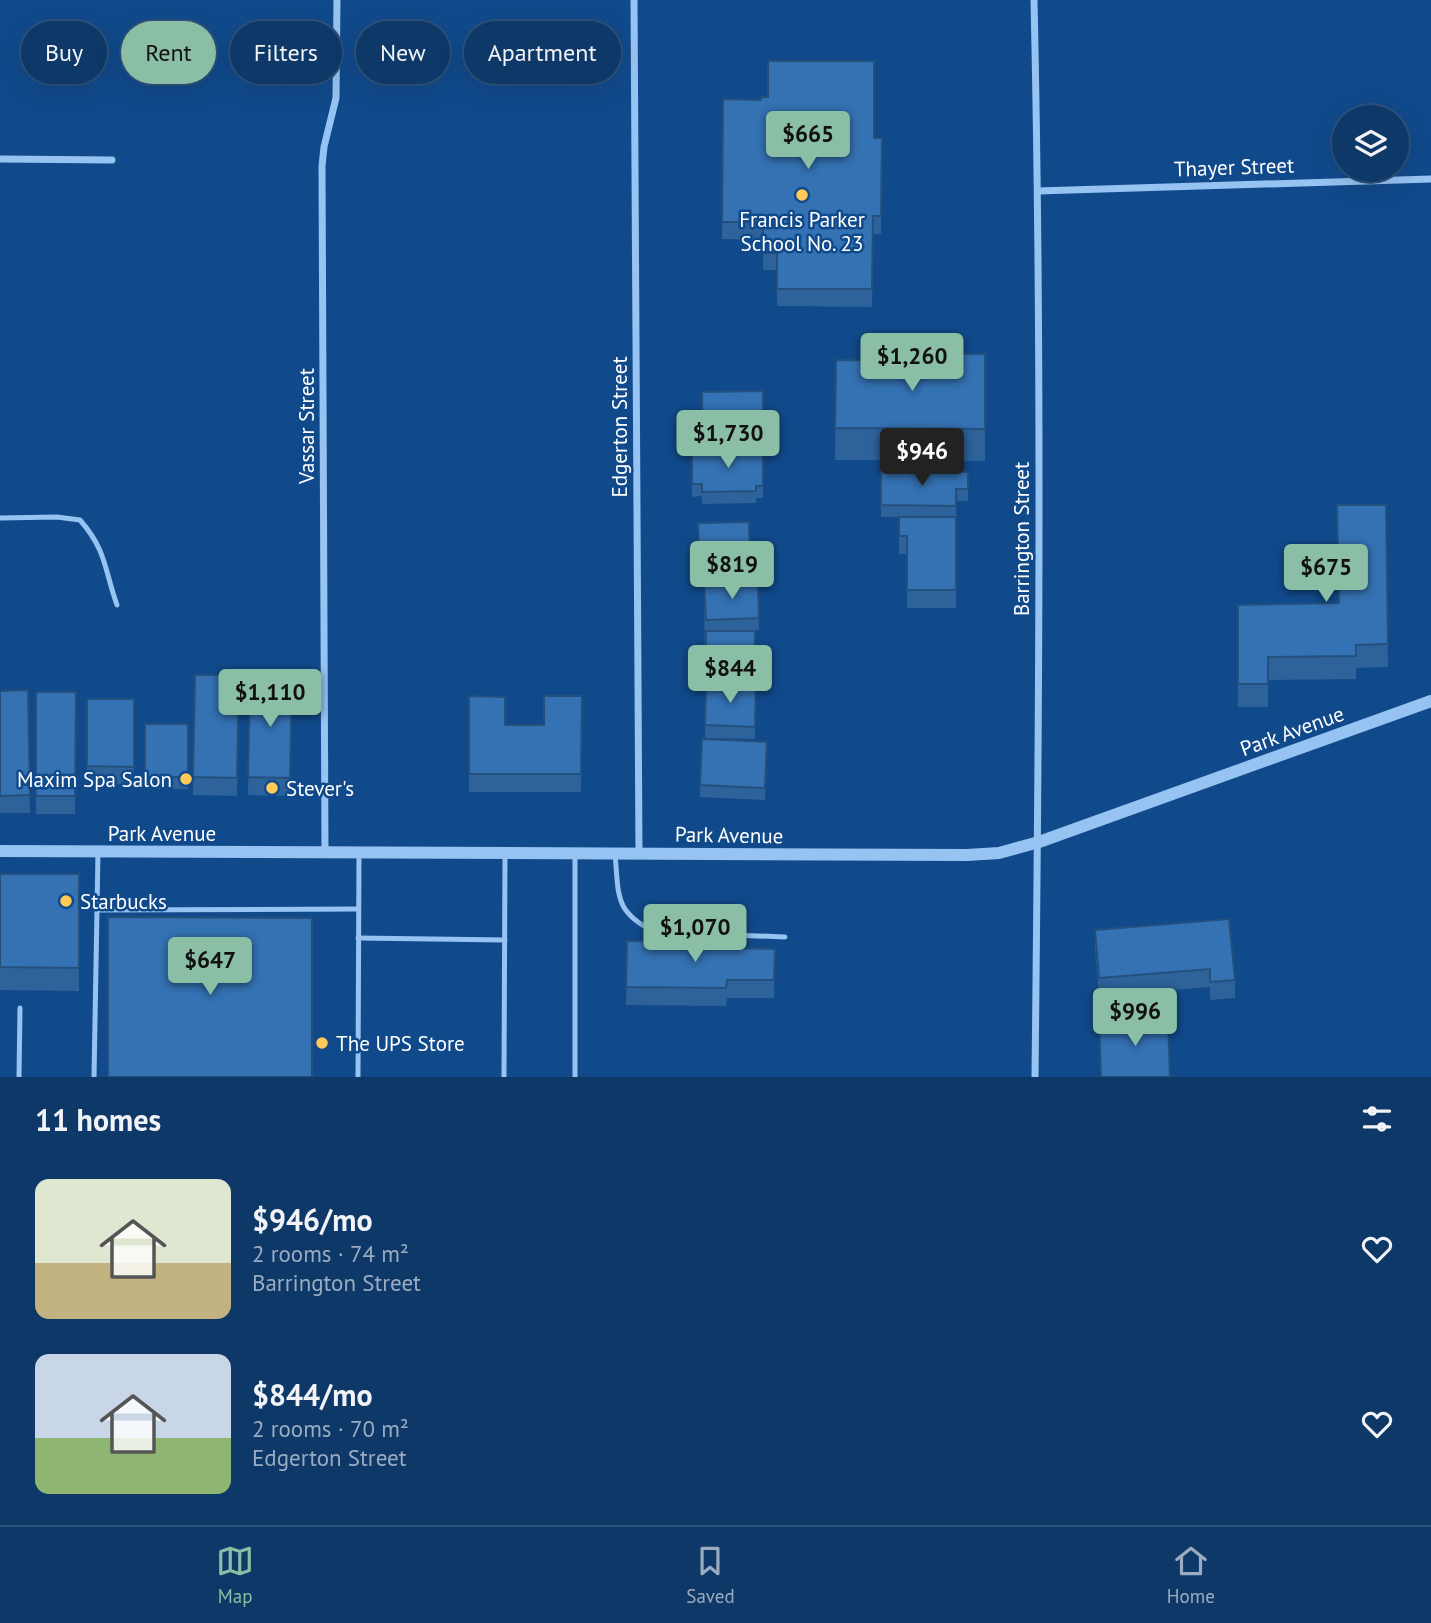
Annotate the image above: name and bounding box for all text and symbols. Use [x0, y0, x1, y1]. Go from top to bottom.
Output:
chip: Buy [21, 21, 107, 84]
chip: Rent [121, 21, 216, 84]
chip: Filters [230, 21, 342, 84]
chip: New [356, 21, 450, 84]
chip: Apartment [464, 21, 621, 84]
map controls [1332, 105, 1409, 182]
button: layers [1332, 105, 1409, 182]
pin: $665 [767, 111, 849, 171]
text: $665 [782, 119, 834, 148]
street label: Thayer Street [1173, 151, 1295, 183]
marker: Francis Parker School No. 23 [794, 187, 810, 203]
place label: Francis Parker School No. 23 [739, 206, 865, 257]
pin: $1,260 [855, 334, 969, 393]
text: $1,260 [876, 341, 948, 370]
street label: Edgerton Street [606, 356, 633, 498]
street label: Vassar Street [293, 368, 320, 485]
pin: $1,730 [671, 410, 785, 470]
text: $1,730 [692, 418, 764, 447]
pin: $946 [881, 428, 963, 488]
text: $946 [896, 436, 948, 465]
street label: Barrington Street [1008, 462, 1035, 616]
pin: $819 [691, 542, 773, 601]
pin: $675 [1285, 544, 1367, 604]
text: $819 [706, 549, 758, 578]
text: $675 [1300, 552, 1352, 581]
pin: $844 [689, 646, 771, 705]
text: $844 [704, 653, 756, 682]
pin: $1,110 [213, 670, 327, 729]
text: $1,110 [234, 677, 306, 706]
street label: Park Avenue [1236, 700, 1348, 762]
place label: Maxim Spa Salon [17, 766, 172, 793]
marker: Maxim Spa Salon [178, 771, 194, 787]
place label: Stever's [286, 775, 354, 802]
marker: Stever's [264, 780, 280, 796]
street label: Park Avenue [108, 820, 216, 847]
street label: Park Avenue [675, 821, 783, 849]
place label: Starbucks [80, 888, 167, 915]
marker: Starbucks [58, 893, 74, 909]
pin: $1,070 [638, 904, 752, 964]
text: $1,070 [659, 912, 731, 941]
pin: $647 [169, 937, 251, 997]
text: $647 [184, 945, 236, 974]
pin: $996 [1094, 988, 1176, 1048]
text: $996 [1109, 996, 1161, 1025]
place label: The UPS Store [336, 1030, 465, 1057]
marker: The UPS Store [314, 1035, 330, 1051]
text: 11 homes [35, 1100, 161, 1139]
icon: filters [1358, 1100, 1396, 1138]
text: $946/mo [252, 1200, 373, 1239]
icon: home [91, 1207, 175, 1291]
icon: heart [1358, 1230, 1396, 1268]
text: 2 rooms · 74 m² [252, 1239, 409, 1268]
text: Barrington Street [252, 1268, 421, 1297]
text: $844/mo [252, 1375, 373, 1414]
icon: home [91, 1382, 175, 1466]
icon: heart [1358, 1405, 1396, 1443]
text: 2 rooms · 70 m² [252, 1414, 409, 1443]
text: Edgerton Street [252, 1443, 407, 1472]
tab: Map [216, 1542, 254, 1608]
tab: Saved [686, 1542, 735, 1608]
tab: Home [1167, 1542, 1215, 1608]

